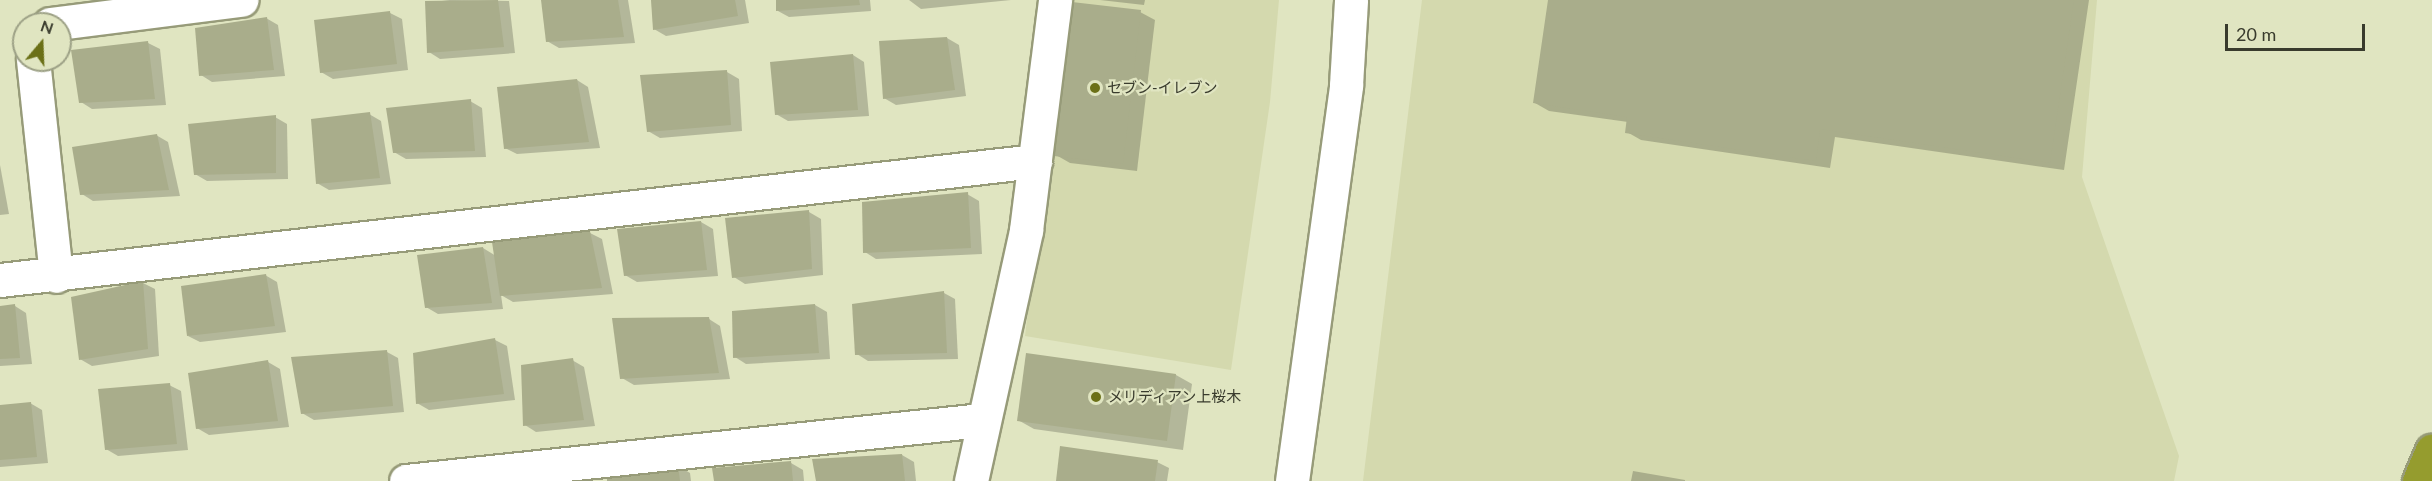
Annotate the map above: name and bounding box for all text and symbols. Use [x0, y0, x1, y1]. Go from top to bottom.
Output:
north arrow [12, 12, 72, 72]
scale bar [2228, 12, 2368, 50]
text: N [38, 15, 56, 37]
text: 20 m [2236, 23, 2276, 45]
place label: セブン-イレブン [1107, 79, 1218, 97]
marker: セブン-イレブン [1088, 81, 1102, 95]
place label: メリディアン上桜木 [1108, 388, 1243, 406]
marker: メリディアン上桜木 [1089, 390, 1103, 404]

